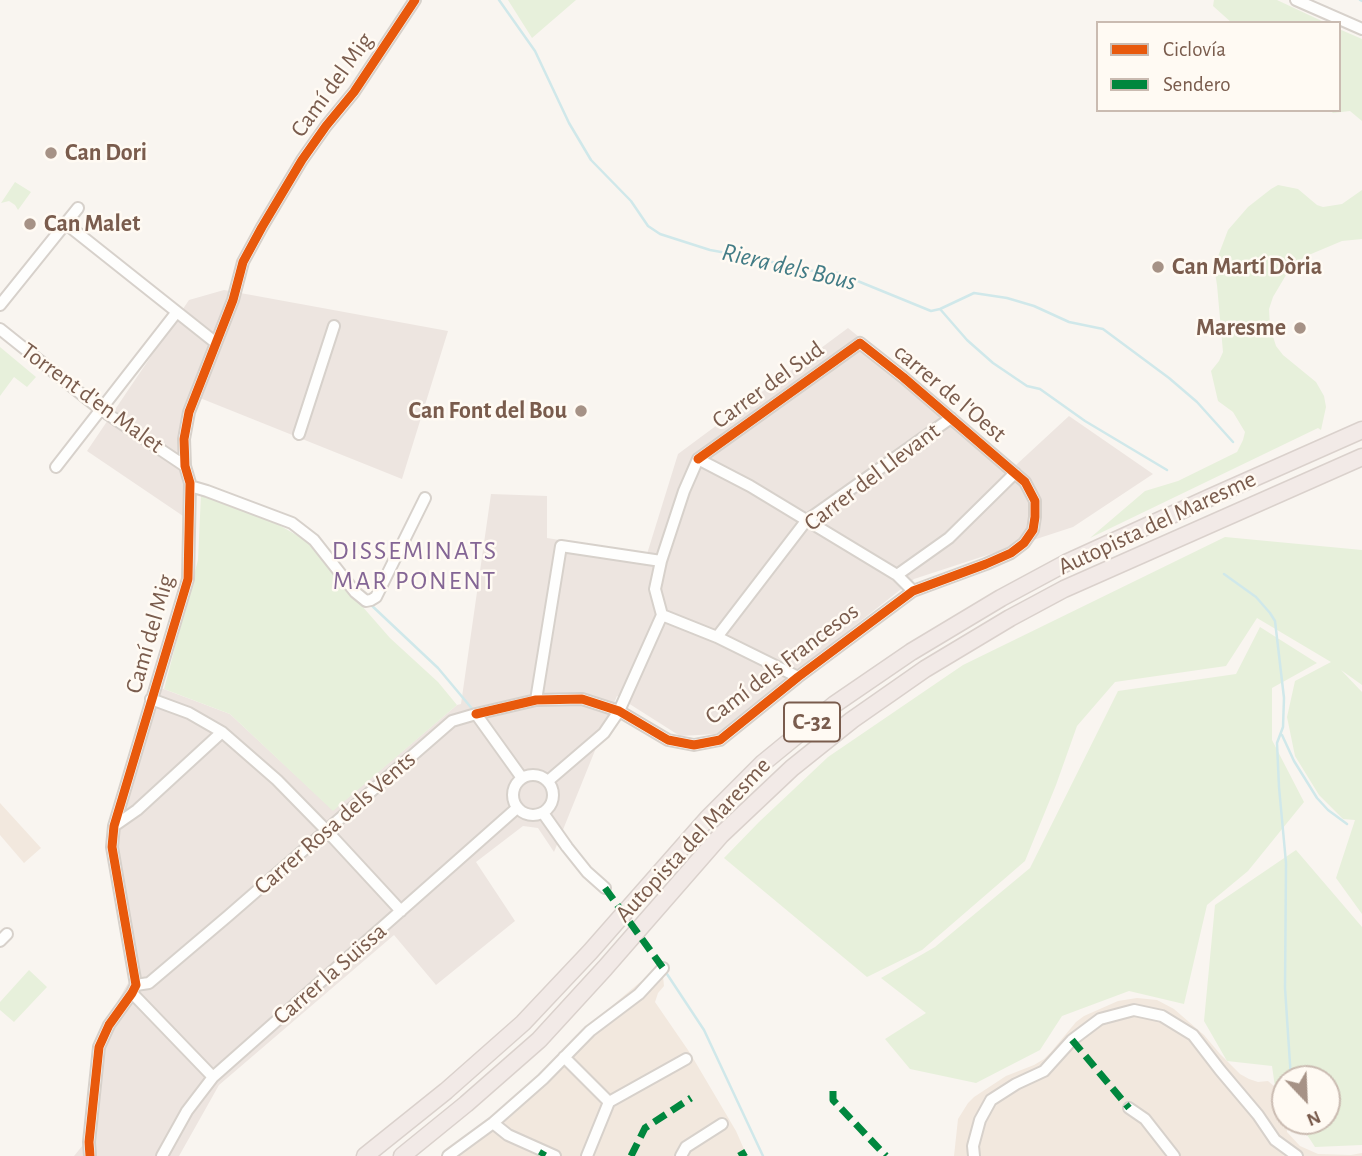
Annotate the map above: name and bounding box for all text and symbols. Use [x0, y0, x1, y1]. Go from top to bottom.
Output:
legend [1096, 21, 1341, 112]
street label: Camí del Mig [284, 27, 380, 143]
text: Ciclovía [1163, 39, 1226, 60]
text: Sendero [1163, 74, 1231, 95]
place label: Can Dori [65, 139, 147, 167]
marker: Can Dori [43, 145, 59, 161]
place label: Can Malet [44, 210, 140, 238]
marker: Can Malet [22, 216, 38, 232]
water label: Riera dels Bous [719, 236, 859, 298]
place label: Can Martí Dòria [1172, 253, 1322, 281]
marker: Can Martí Dòria [1150, 259, 1166, 275]
place label: Maresme [1196, 314, 1286, 342]
marker: Maresme [1292, 320, 1308, 336]
street label: Carrer del Sud [707, 335, 829, 435]
street label: Torrent d'en Malet [15, 336, 169, 460]
street label: carrer de l'Oest [888, 338, 1012, 448]
place label: Can Font del Bou [408, 397, 567, 425]
marker: Can Font del Bou [573, 403, 589, 419]
street label: Carrer del Llevant [798, 417, 946, 537]
street label: Autopista del Maresme [1053, 464, 1261, 582]
district label: DISSEMINATS MAR PONENT [333, 535, 497, 596]
street label: Camí del Mig [119, 571, 181, 697]
street label: Camí dels Francesos [700, 597, 864, 731]
road number: C-32 [784, 702, 840, 742]
street label: Carrer Rosa dels Vents [248, 745, 422, 901]
street label: Autopista del Maresme [609, 751, 777, 929]
street label: Carrer la Suïssa [267, 917, 393, 1031]
north arrow [1271, 1065, 1341, 1135]
text: N [1304, 1107, 1323, 1129]

